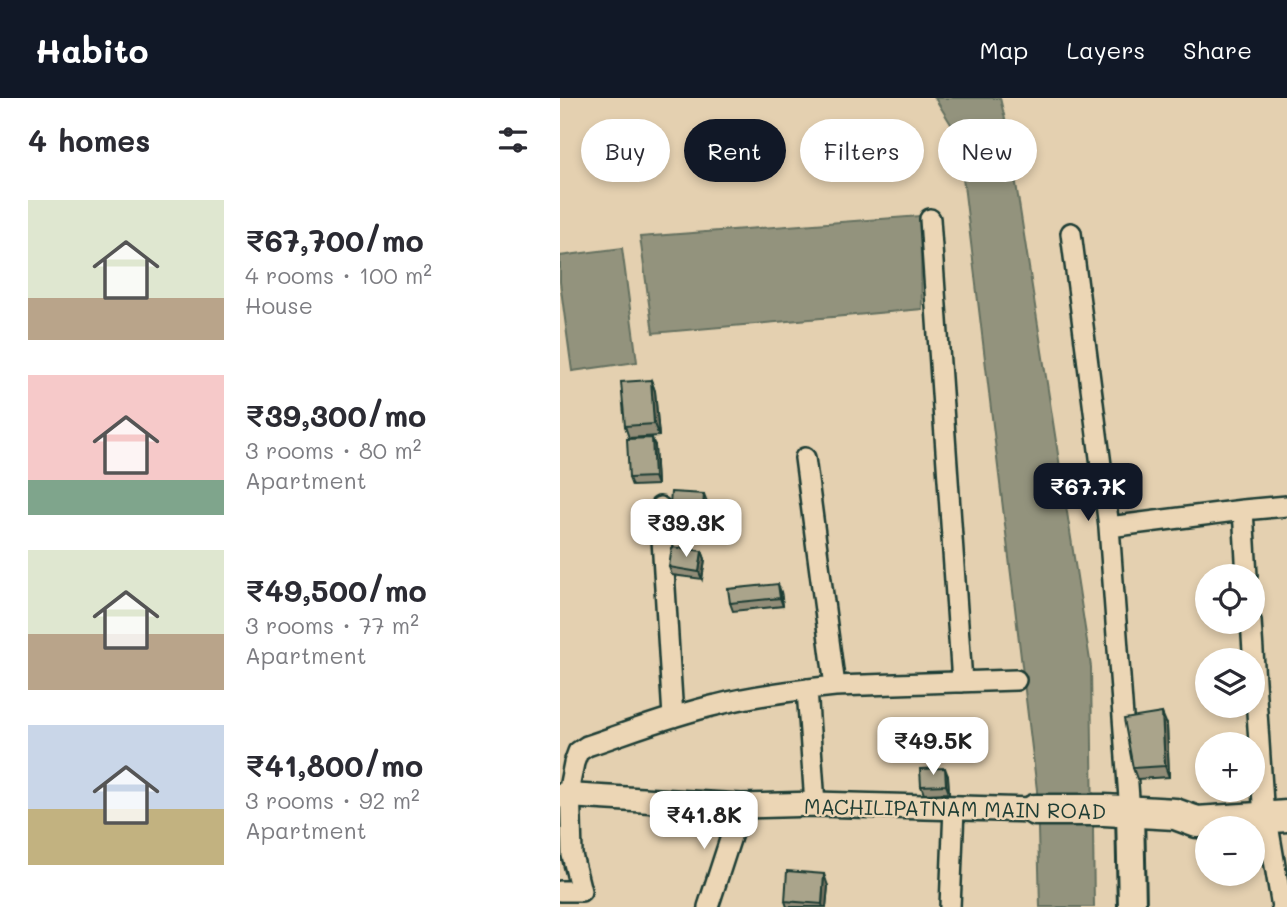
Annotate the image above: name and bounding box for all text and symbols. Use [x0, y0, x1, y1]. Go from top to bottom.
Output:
text: Habito [35, 28, 149, 71]
text: Map [980, 34, 1028, 65]
text: Layers [1066, 34, 1145, 65]
text: Share [1183, 34, 1252, 65]
chip: Buy [581, 119, 670, 182]
chip: Rent [684, 119, 786, 182]
chip: Filters [800, 119, 924, 182]
chip: New [938, 119, 1037, 182]
text: 4 homes [28, 120, 150, 160]
icon: filters [494, 121, 532, 159]
text: ₹67,700/mo [245, 220, 424, 260]
icon: home [84, 228, 168, 312]
text: 4 rooms · 100 m² [245, 260, 432, 290]
text: House [245, 290, 313, 320]
text: ₹39,300/mo [245, 395, 426, 435]
icon: home [84, 403, 168, 487]
text: 3 rooms · 80 m² [245, 435, 421, 465]
pin: ₹67.7K [1031, 464, 1145, 523]
text: Apartment [245, 465, 367, 495]
text: ₹67.7K [1050, 471, 1126, 501]
pin: ₹39.3K [629, 500, 743, 559]
text: ₹39.3K [647, 507, 725, 537]
map controls [1195, 564, 1265, 886]
button: locate [1195, 564, 1265, 634]
text: ₹49,500/mo [245, 570, 427, 610]
icon: home [84, 578, 168, 662]
text: 3 rooms · 77 m² [245, 610, 419, 640]
text: Apartment [245, 640, 367, 670]
button: layers [1195, 648, 1265, 718]
pin: ₹49.5K [876, 718, 990, 777]
text: ₹49.5K [893, 725, 973, 755]
button: + [1195, 732, 1265, 802]
text: ₹41,800/mo [245, 745, 423, 785]
icon: home [84, 753, 168, 837]
text: 3 rooms · 92 m² [245, 785, 420, 815]
pin: ₹41.8K [647, 792, 761, 851]
street label: MACHILIPATNAM MAIN ROAD [804, 792, 1106, 824]
text: ₹41.8K [666, 799, 742, 829]
text: Apartment [245, 815, 367, 845]
button: − [1195, 816, 1265, 886]

